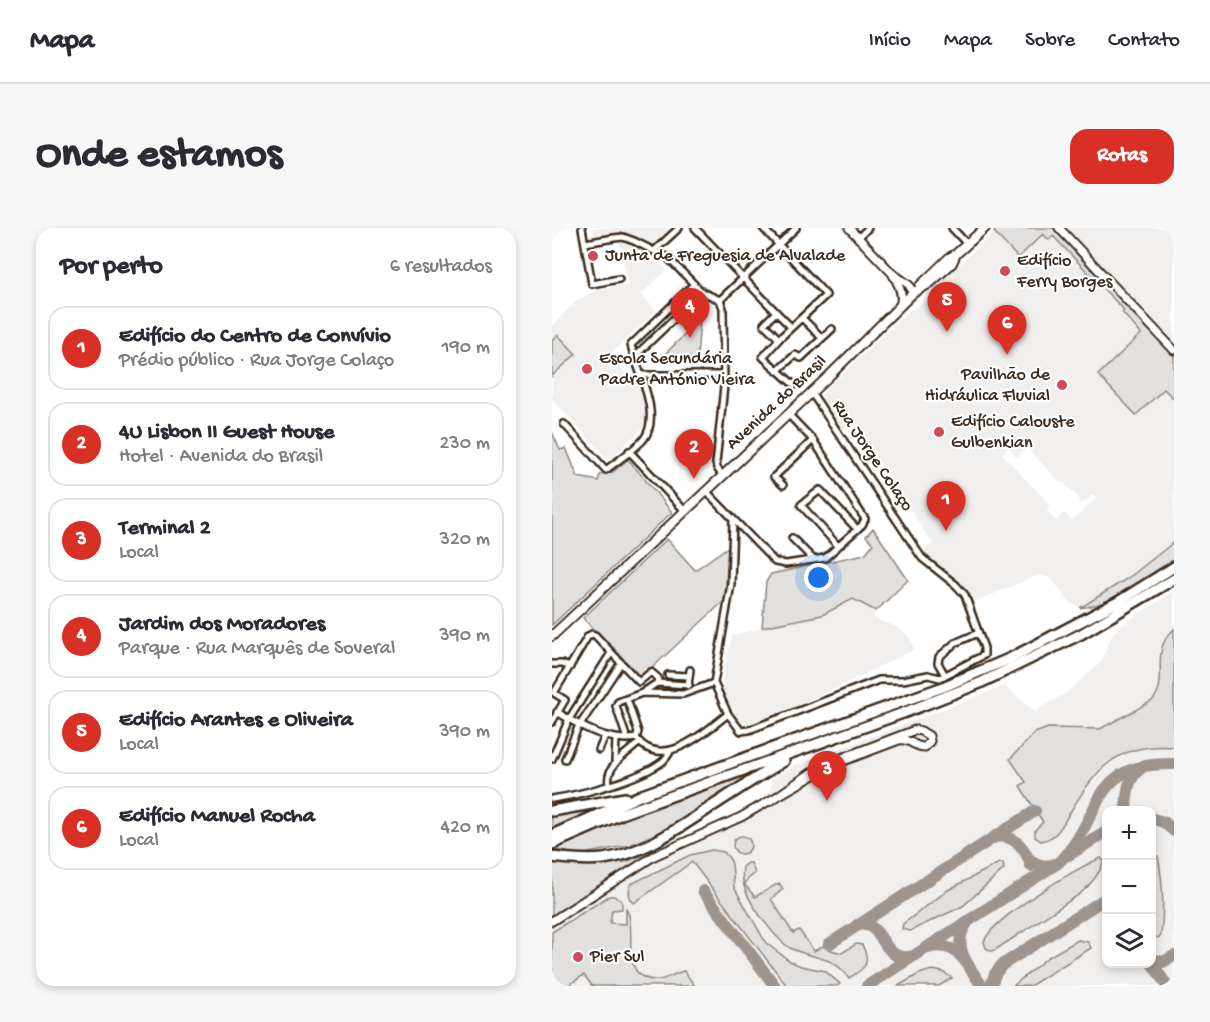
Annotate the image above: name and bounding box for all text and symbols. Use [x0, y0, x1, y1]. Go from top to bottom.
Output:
text: Mapa [30, 25, 94, 58]
text: Início [869, 29, 911, 54]
text: Mapa [944, 29, 992, 54]
text: Sobre [1025, 29, 1075, 54]
text: Contato [1108, 29, 1180, 54]
button: Rotas [1070, 129, 1174, 184]
text: Onde estamos [36, 132, 282, 181]
place label: Junta de Freguesia de Alvalade [605, 246, 846, 267]
marker: Junta de Freguesia de Alvalade [586, 249, 600, 263]
place label: Edifício Ferry Borges [1016, 251, 1114, 293]
text: Por perto [60, 252, 163, 283]
text: 6 resultados [390, 256, 492, 279]
marker: Edifício Ferry Borges [998, 264, 1012, 278]
pin: 5 [928, 282, 966, 332]
pin: 4 [670, 288, 710, 338]
pin: 6 [988, 306, 1026, 355]
text: Edifício do Centro de Convívio [119, 324, 391, 350]
text: 1 [77, 337, 86, 360]
text: 190 m [442, 337, 490, 360]
place label: Escola Secundária Padre António Vieira [598, 349, 756, 391]
text: Prédio público · Rua Jorge Colaço [119, 350, 394, 373]
street label: Avenida do Brasil [723, 351, 831, 455]
marker: Escola Secundária Padre António Vieira [580, 362, 594, 376]
place label: Pavilhão de Hidráulica Fluvial [925, 365, 1051, 407]
marker: Pavilhão de Hidráulica Fluvial [1055, 378, 1069, 392]
street label: Rua Jorge Colaço [827, 396, 917, 516]
place label: Edifício Calouste Gulbenkian [951, 412, 1075, 454]
text: 4U Lisbon II Guest House [119, 420, 334, 446]
marker: Edifício Calouste Gulbenkian [932, 425, 946, 439]
pin: 2 [674, 430, 714, 479]
text: 2 [77, 433, 86, 456]
text: 230 m [440, 433, 490, 456]
text: Hotel · Avenida do Brasil [119, 446, 323, 469]
pin: 1 [926, 482, 966, 531]
text: Terminal 2 [119, 516, 211, 542]
text: 3 [76, 529, 87, 552]
text: 320 m [440, 529, 490, 552]
text: Local [119, 542, 159, 565]
your location [804, 563, 833, 592]
text: Jardim dos Moradores [119, 612, 325, 638]
text: 4 [77, 625, 86, 648]
text: 390 m [439, 625, 490, 648]
text: Parque · Rua Marquês de Soveral [119, 638, 395, 661]
text: Edifício Arantes e Oliveira [119, 708, 353, 734]
text: 5 [76, 721, 87, 744]
text: 390 m [439, 721, 490, 744]
text: Local [119, 734, 159, 757]
pin: 3 [808, 752, 846, 801]
text: Edifício Manuel Rocha [119, 804, 315, 830]
map controls [1102, 806, 1156, 968]
button: + [1102, 806, 1156, 860]
text: 6 [76, 817, 87, 840]
text: 420 m [440, 817, 490, 840]
text: Local [119, 830, 159, 853]
button: − [1102, 860, 1156, 914]
button: layers [1102, 914, 1156, 968]
place label: Pier Sul [589, 947, 645, 968]
marker: Pier Sul [571, 950, 585, 964]

